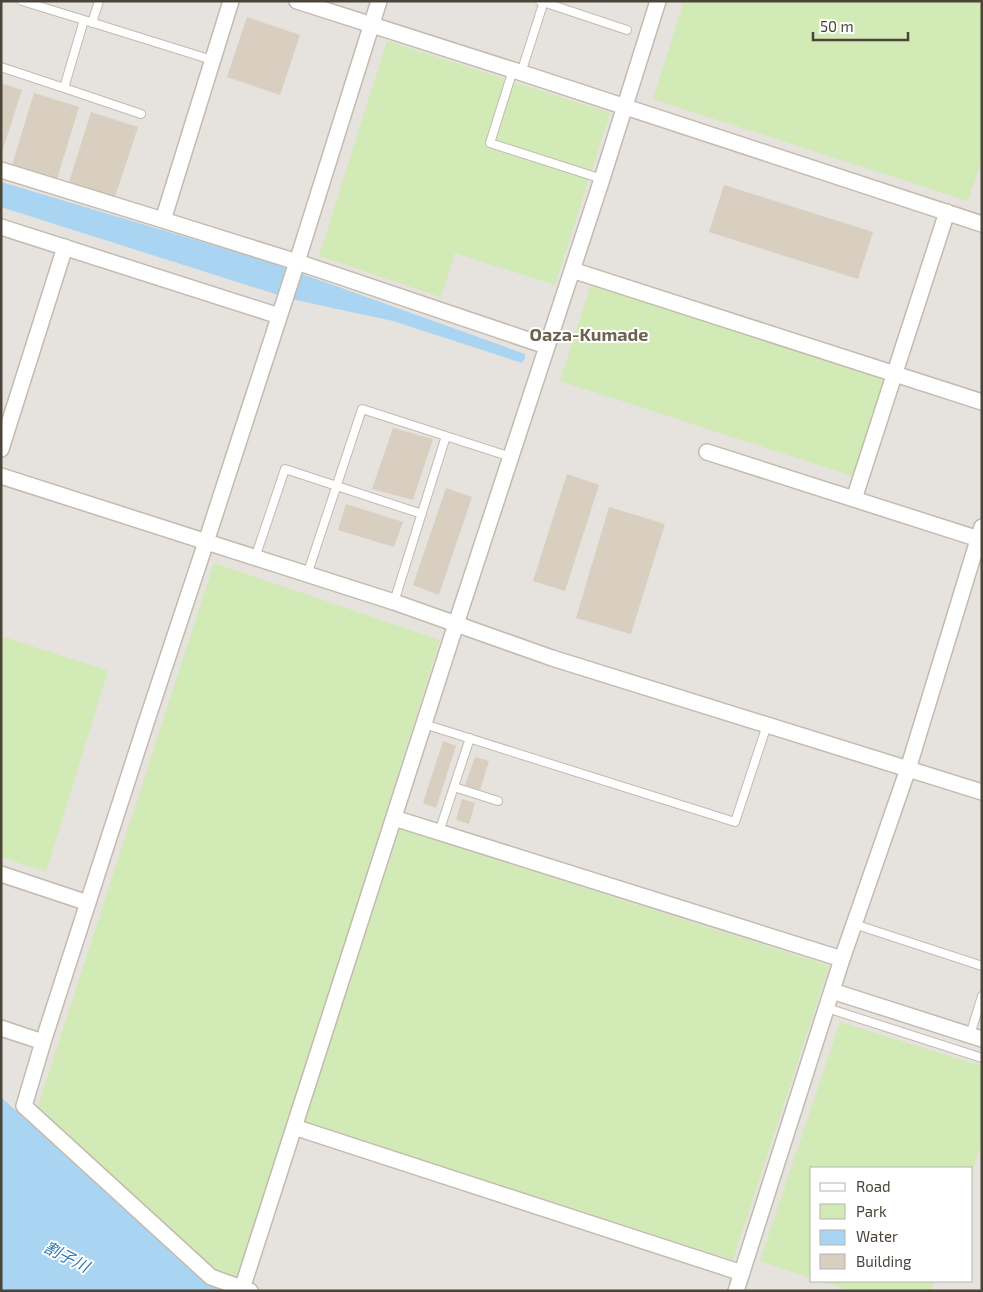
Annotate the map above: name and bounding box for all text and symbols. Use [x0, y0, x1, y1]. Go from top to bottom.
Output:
scale bar [813, 10, 908, 42]
text: 50 m [820, 17, 854, 35]
district label: Oaza-Kumade [530, 323, 648, 345]
legend [810, 1167, 973, 1282]
text: Road [856, 1177, 891, 1195]
text: Park [856, 1202, 887, 1220]
text: Water [856, 1227, 898, 1245]
water label: 割子川 [41, 1237, 94, 1276]
text: Building [856, 1252, 912, 1270]

